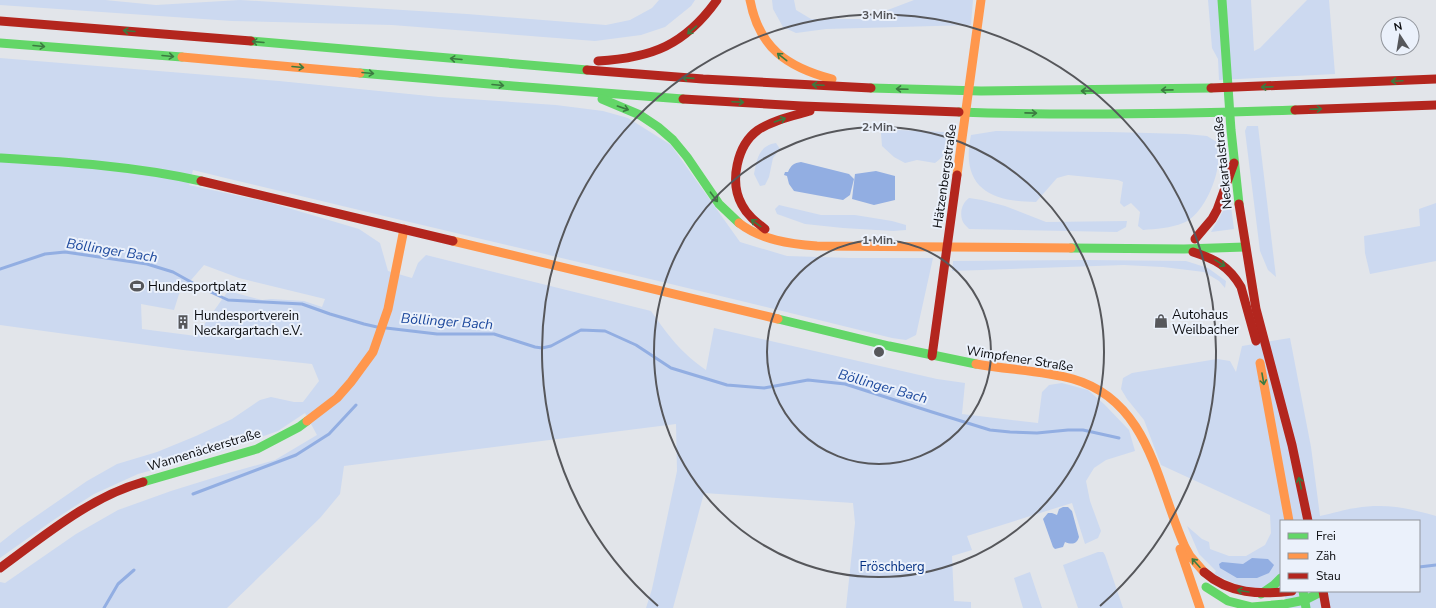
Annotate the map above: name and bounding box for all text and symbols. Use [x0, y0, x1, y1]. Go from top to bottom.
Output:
text: 3 Min. [862, 7, 896, 23]
north arrow [1380, 16, 1420, 56]
text: N [1392, 19, 1404, 35]
one-way arrow [687, 25, 697, 34]
one-way arrow [123, 27, 136, 34]
one-way arrow [252, 38, 265, 45]
one-way arrow [32, 42, 45, 49]
one-way arrow [777, 52, 788, 61]
one-way arrow [161, 53, 174, 60]
one-way arrow [450, 56, 463, 63]
one-way arrow [291, 63, 304, 70]
one-way arrow [362, 69, 375, 77]
one-way arrow [682, 74, 695, 81]
one-way arrow [1391, 77, 1404, 85]
one-way arrow [491, 81, 504, 88]
one-way arrow [812, 82, 825, 89]
one-way arrow [1261, 83, 1274, 91]
one-way arrow [896, 86, 909, 93]
one-way arrow [1161, 86, 1174, 94]
one-way arrow [1081, 87, 1094, 95]
one-way arrow [731, 98, 744, 106]
one-way arrow [617, 105, 630, 112]
one-way arrow [1309, 106, 1322, 113]
one-way arrow [1024, 109, 1037, 117]
one-way arrow [773, 116, 786, 123]
street label: Neckartalstraße [1209, 116, 1237, 210]
text: 2 Min. [862, 119, 896, 135]
street label: Hätzenbergstraße [929, 123, 961, 230]
one-way arrow [710, 192, 718, 203]
one-way arrow [751, 219, 762, 227]
text: 1 Min. [862, 232, 896, 248]
water label: Böllinger Bach [65, 234, 159, 267]
one-way arrow [1214, 259, 1226, 267]
sports icon: Hundesportplatz [129, 278, 145, 294]
place label: Hundesportplatz [148, 278, 247, 296]
place label: Autohaus Weilbacher [1172, 306, 1239, 339]
place label: Hundesportverein Neckargartach e.V. [194, 307, 303, 340]
water label: Böllinger Bach [400, 309, 494, 334]
shop icon: Autohaus Weilbacher [1153, 313, 1169, 329]
building icon: Hundesportverein Neckargartach e.V. [175, 314, 191, 330]
street label: Wimpfener Straße [965, 342, 1075, 376]
centre of rings [872, 345, 886, 359]
water label: Böllinger Bach [836, 365, 930, 408]
one-way arrow [1259, 372, 1267, 385]
street label: Wannenäckerstraße [146, 424, 263, 476]
one-way arrow [1296, 477, 1304, 490]
legend [1280, 520, 1420, 592]
text: Frei [1316, 528, 1336, 544]
text: Zäh [1316, 548, 1336, 564]
park label: Fröschberg [859, 558, 925, 576]
one-way arrow [1191, 558, 1201, 568]
text: Stau [1316, 568, 1341, 584]
one-way arrow [1237, 587, 1250, 595]

